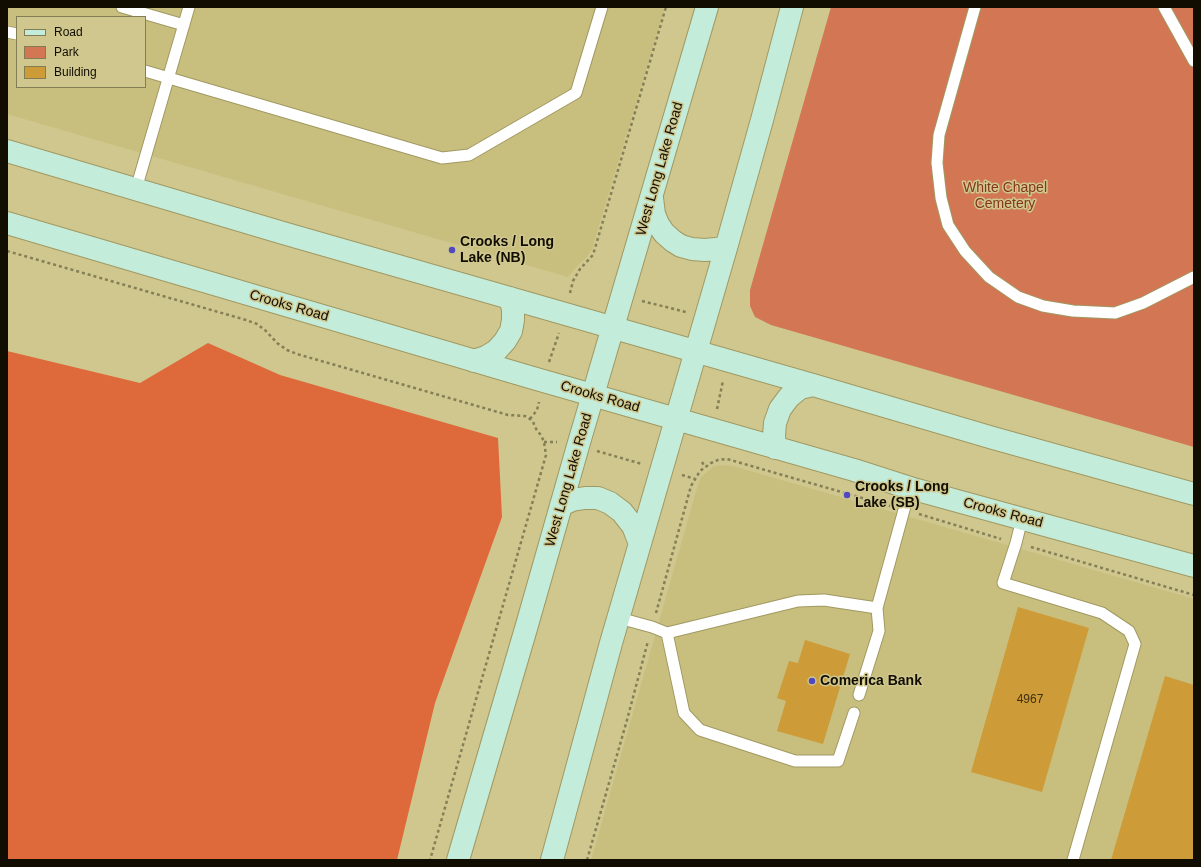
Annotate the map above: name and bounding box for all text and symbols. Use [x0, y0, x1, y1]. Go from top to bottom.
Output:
legend [16, 16, 146, 88]
text: Road [54, 25, 83, 39]
text: Park [54, 45, 79, 59]
text: Building [54, 65, 97, 79]
street label: West Long Lake Road [633, 100, 687, 238]
park label: White Chapel Cemetery [963, 180, 1047, 212]
place label: Crooks / Long Lake (NB) [460, 234, 554, 266]
marker: Crooks / Long Lake (NB) [447, 245, 457, 255]
street label: Crooks Road [247, 287, 331, 325]
street label: Crooks Road [558, 378, 642, 416]
street label: West Long Lake Road [542, 411, 596, 549]
place label: Crooks / Long Lake (SB) [855, 479, 949, 512]
marker: Crooks / Long Lake (SB) [842, 490, 852, 500]
street label: Crooks Road [961, 494, 1045, 532]
place label: Comerica Bank [820, 673, 922, 689]
marker: Comerica Bank [807, 676, 817, 686]
house number: 4967 [1017, 693, 1043, 707]

